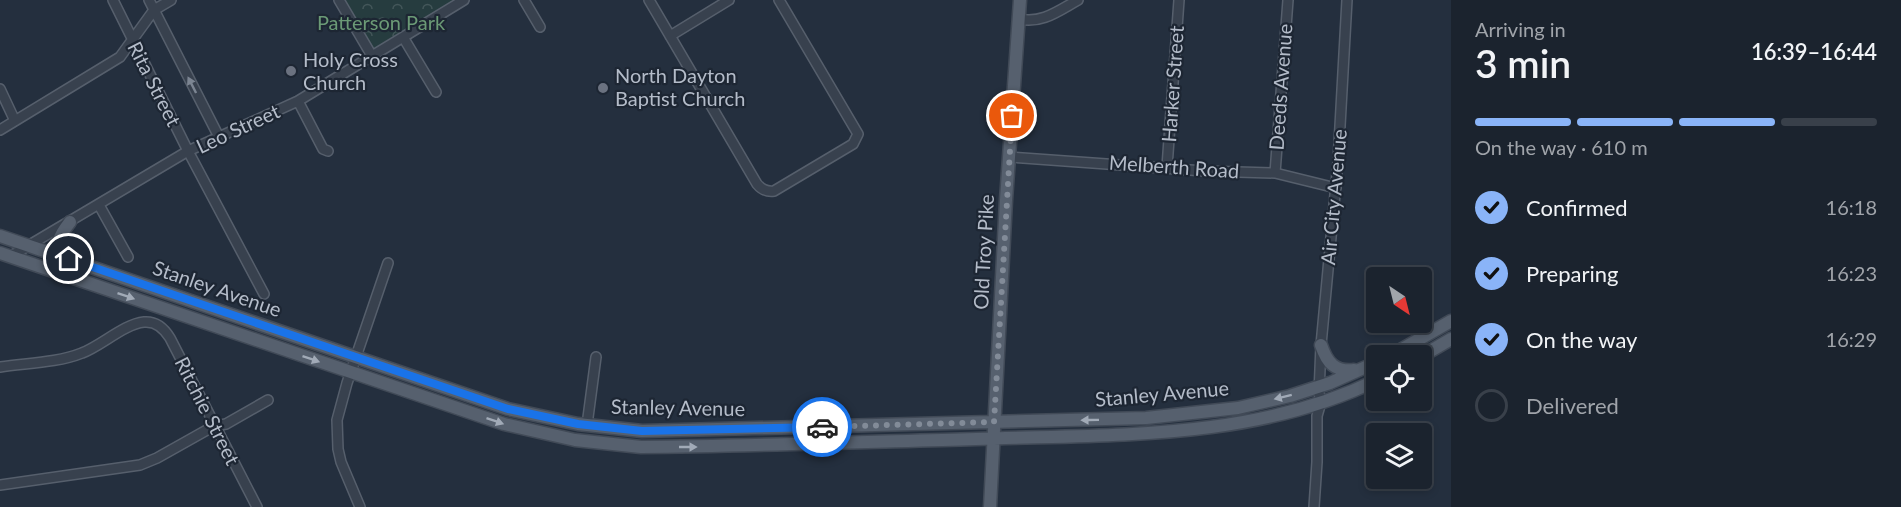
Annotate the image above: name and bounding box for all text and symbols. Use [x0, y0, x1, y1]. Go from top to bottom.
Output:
park label: Patterson Park [317, 10, 446, 34]
text: Arriving in [1475, 17, 1566, 41]
street label: Deeds Avenue [1264, 23, 1296, 151]
street label: Harker Street [1156, 25, 1188, 143]
street label: Rita Street [123, 37, 186, 130]
text: 16:39–16:44 [1751, 38, 1877, 65]
text: 3 min [1475, 40, 1571, 86]
place label: Holy Cross Church [303, 47, 398, 94]
place label: North Dayton Baptist Church [615, 63, 745, 110]
marker: Holy Cross Church [284, 64, 298, 78]
one-way arrow [188, 77, 197, 94]
marker: North Dayton Baptist Church [596, 81, 610, 95]
pin [986, 90, 1037, 141]
street label: Leo Street [192, 98, 283, 158]
icon: bag [995, 99, 1028, 132]
street label: Air City Avenue [1315, 128, 1351, 266]
text: On the way · 610 m [1475, 135, 1648, 159]
street label: Melberth Road [1108, 149, 1240, 183]
icon: check [1475, 191, 1508, 224]
street label: Old Troy Pike [968, 194, 998, 310]
text: Confirmed [1526, 194, 1628, 221]
text: 16:18 [1826, 195, 1877, 219]
pin [43, 233, 94, 284]
icon: home [52, 242, 85, 275]
street label: Stanley Avenue [150, 255, 285, 321]
icon: check [1475, 257, 1508, 290]
text: Preparing [1526, 260, 1618, 287]
text: 16:23 [1826, 261, 1877, 285]
north arrow [1366, 267, 1432, 333]
map controls [1366, 267, 1432, 489]
one-way arrow [117, 291, 135, 301]
icon: check [1475, 323, 1508, 356]
text: On the way [1526, 326, 1637, 353]
text: 16:29 [1826, 327, 1877, 351]
button: locate [1366, 345, 1432, 411]
street label: Ritchie Street [170, 352, 245, 469]
one-way arrow [302, 354, 320, 364]
street label: Stanley Avenue [1094, 375, 1230, 411]
text: Delivered [1526, 392, 1619, 419]
one-way arrow [1274, 393, 1292, 403]
street label: Stanley Avenue [611, 394, 745, 420]
courier [792, 397, 852, 457]
icon: car [806, 411, 839, 444]
one-way arrow [1081, 415, 1100, 424]
one-way arrow [486, 417, 504, 427]
button: layers [1366, 423, 1432, 489]
one-way arrow [678, 442, 697, 452]

